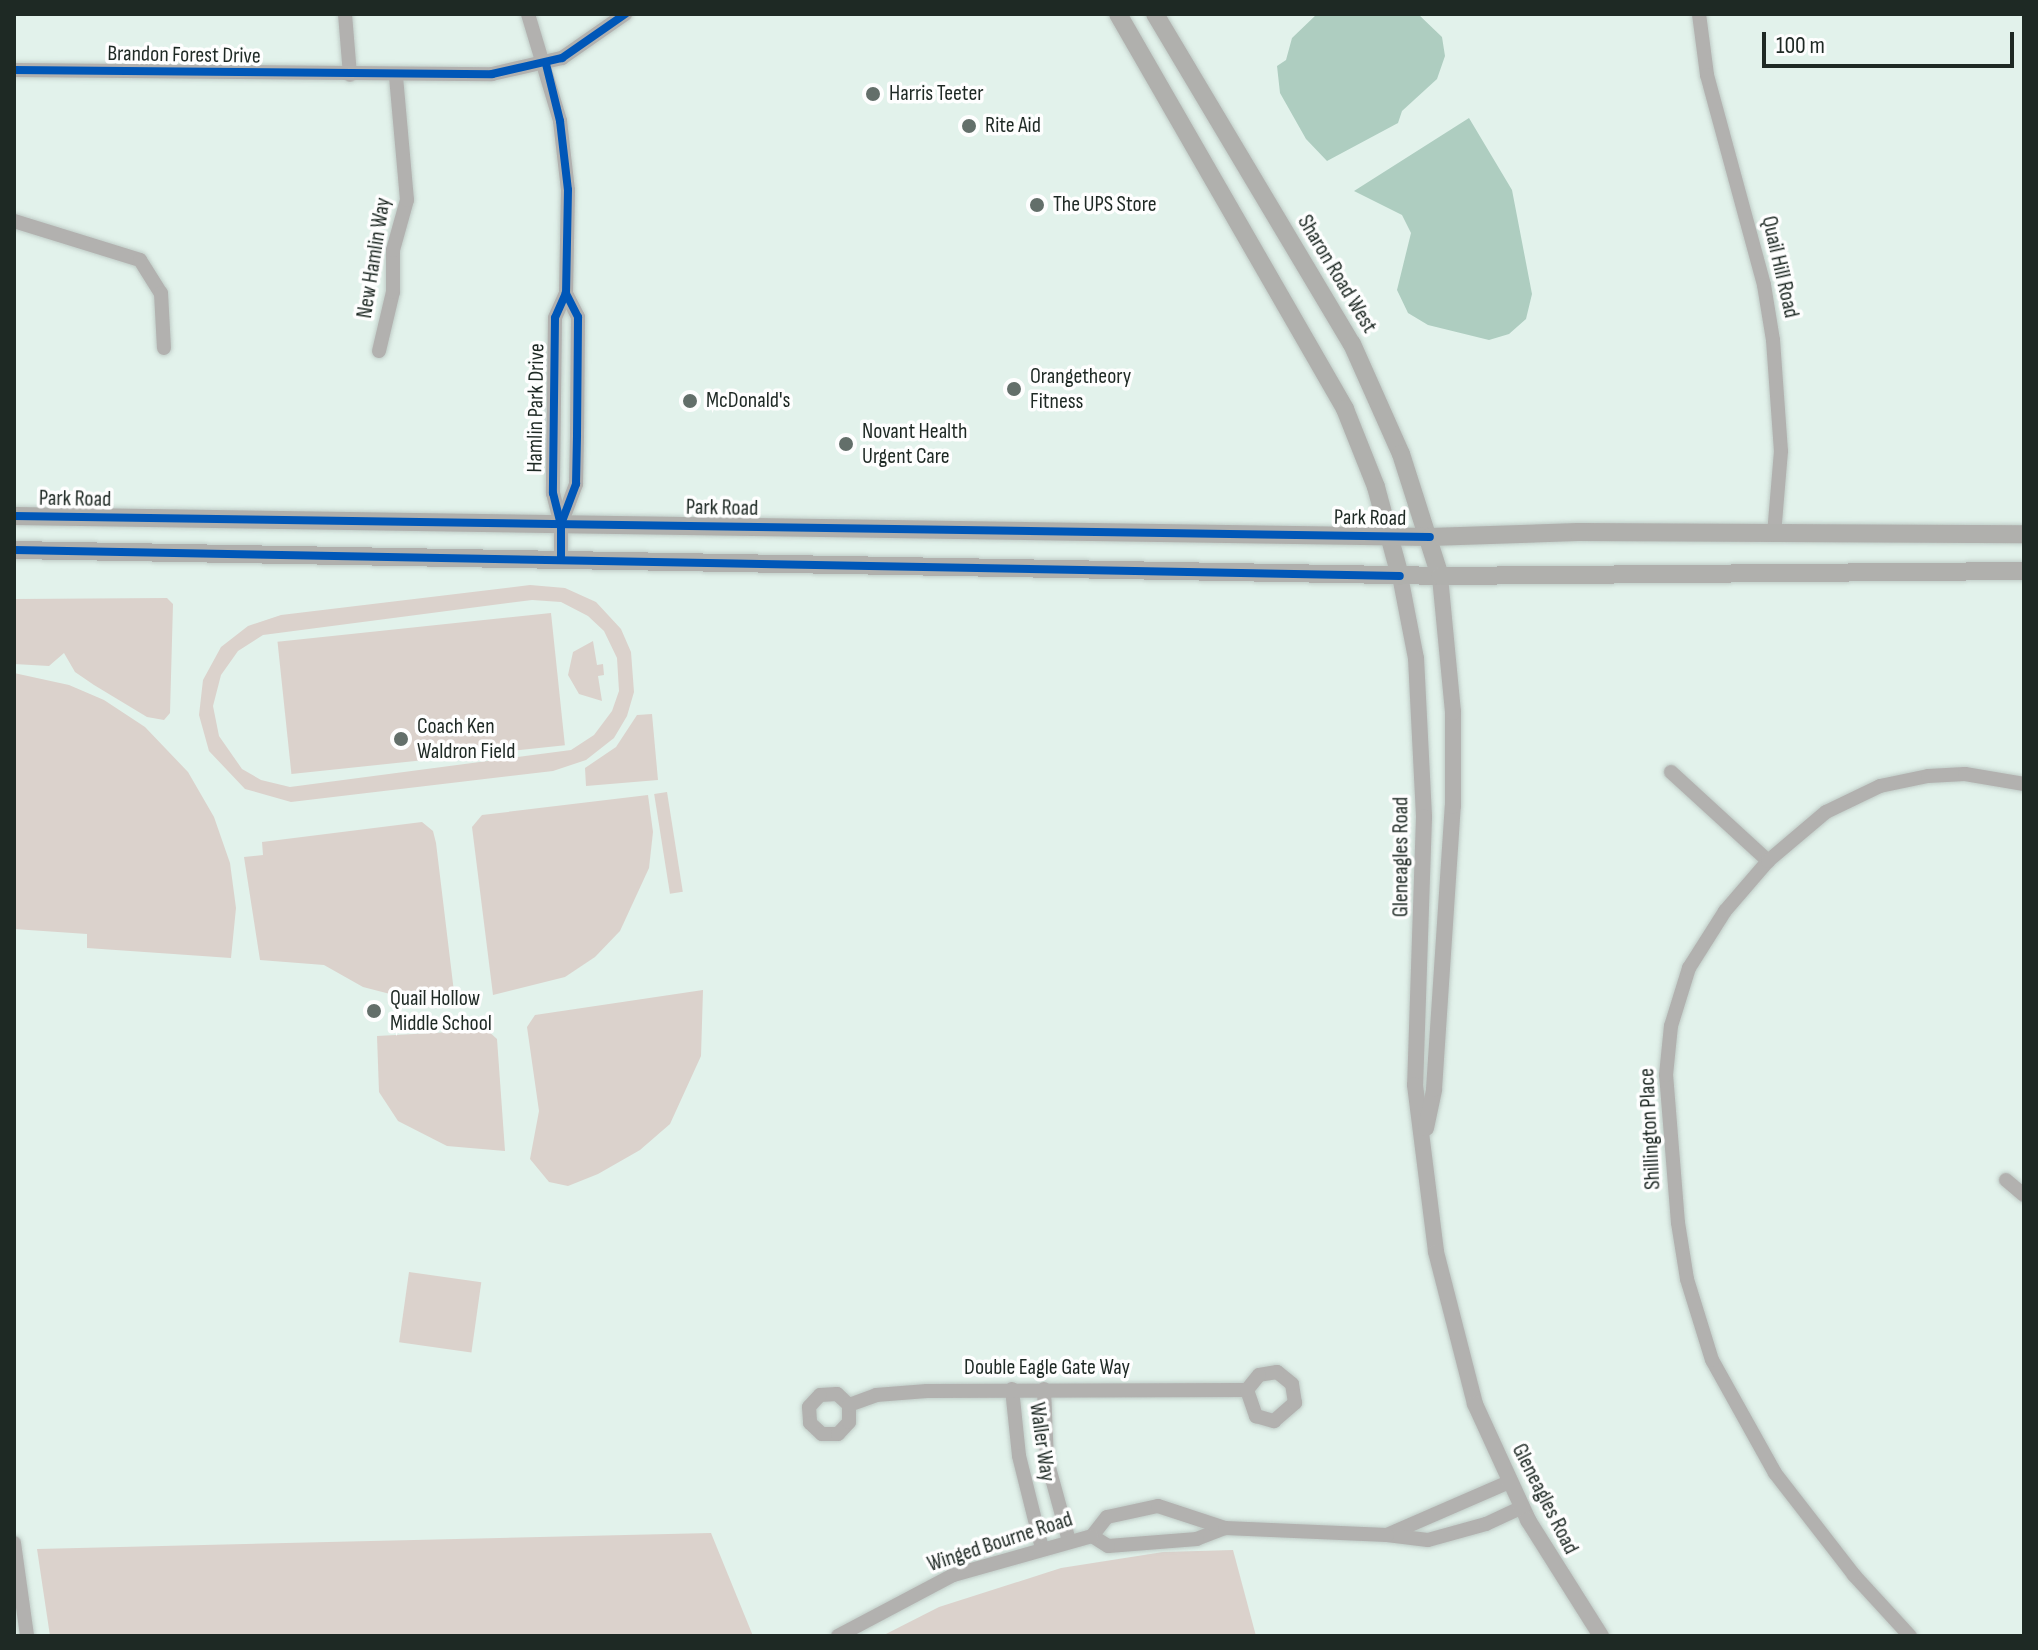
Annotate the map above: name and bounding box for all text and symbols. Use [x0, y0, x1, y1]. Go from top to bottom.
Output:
scale bar [1766, 16, 2018, 66]
text: 100 m [1776, 31, 1825, 60]
street label: Brandon Forest Drive [107, 40, 261, 70]
place label: Harris Teeter [889, 81, 984, 107]
marker: Harris Teeter [864, 85, 882, 103]
place label: Rite Aid [985, 113, 1041, 139]
marker: Rite Aid [960, 117, 978, 135]
place label: The UPS Store [1053, 192, 1157, 218]
street label: New Hamlin Way [351, 196, 397, 320]
marker: The UPS Store [1028, 196, 1046, 214]
street label: Sharon Road West [1291, 210, 1383, 338]
street label: Quail Hill Road [1755, 213, 1805, 321]
street label: Hamlin Park Drive [522, 343, 550, 473]
place label: Orangetheory Fitness [1030, 363, 1131, 414]
marker: Orangetheory Fitness [1005, 380, 1023, 398]
place label: McDonald's [706, 388, 790, 414]
marker: McDonald's [681, 392, 699, 410]
place label: Novant Health Urgent Care [862, 418, 967, 470]
marker: Novant Health Urgent Care [837, 435, 855, 453]
street label: Park Road [39, 485, 111, 513]
street label: Park Road [686, 494, 758, 522]
street label: Park Road [1334, 504, 1406, 532]
place label: Coach Ken Waldron Field [417, 713, 515, 764]
marker: Coach Ken Waldron Field [392, 730, 410, 748]
street label: Gleneagles Road [1388, 797, 1414, 917]
place label: Quail Hollow Middle School [390, 985, 492, 1036]
marker: Quail Hollow Middle School [365, 1002, 383, 1020]
street label: Shillington Place [1634, 1068, 1666, 1190]
street label: Double Eagle Gate Way [964, 1355, 1130, 1381]
street label: Waller Way [1023, 1401, 1061, 1483]
street label: Gleneagles Road [1506, 1439, 1584, 1559]
street label: Winged Bourne Road [924, 1506, 1076, 1578]

